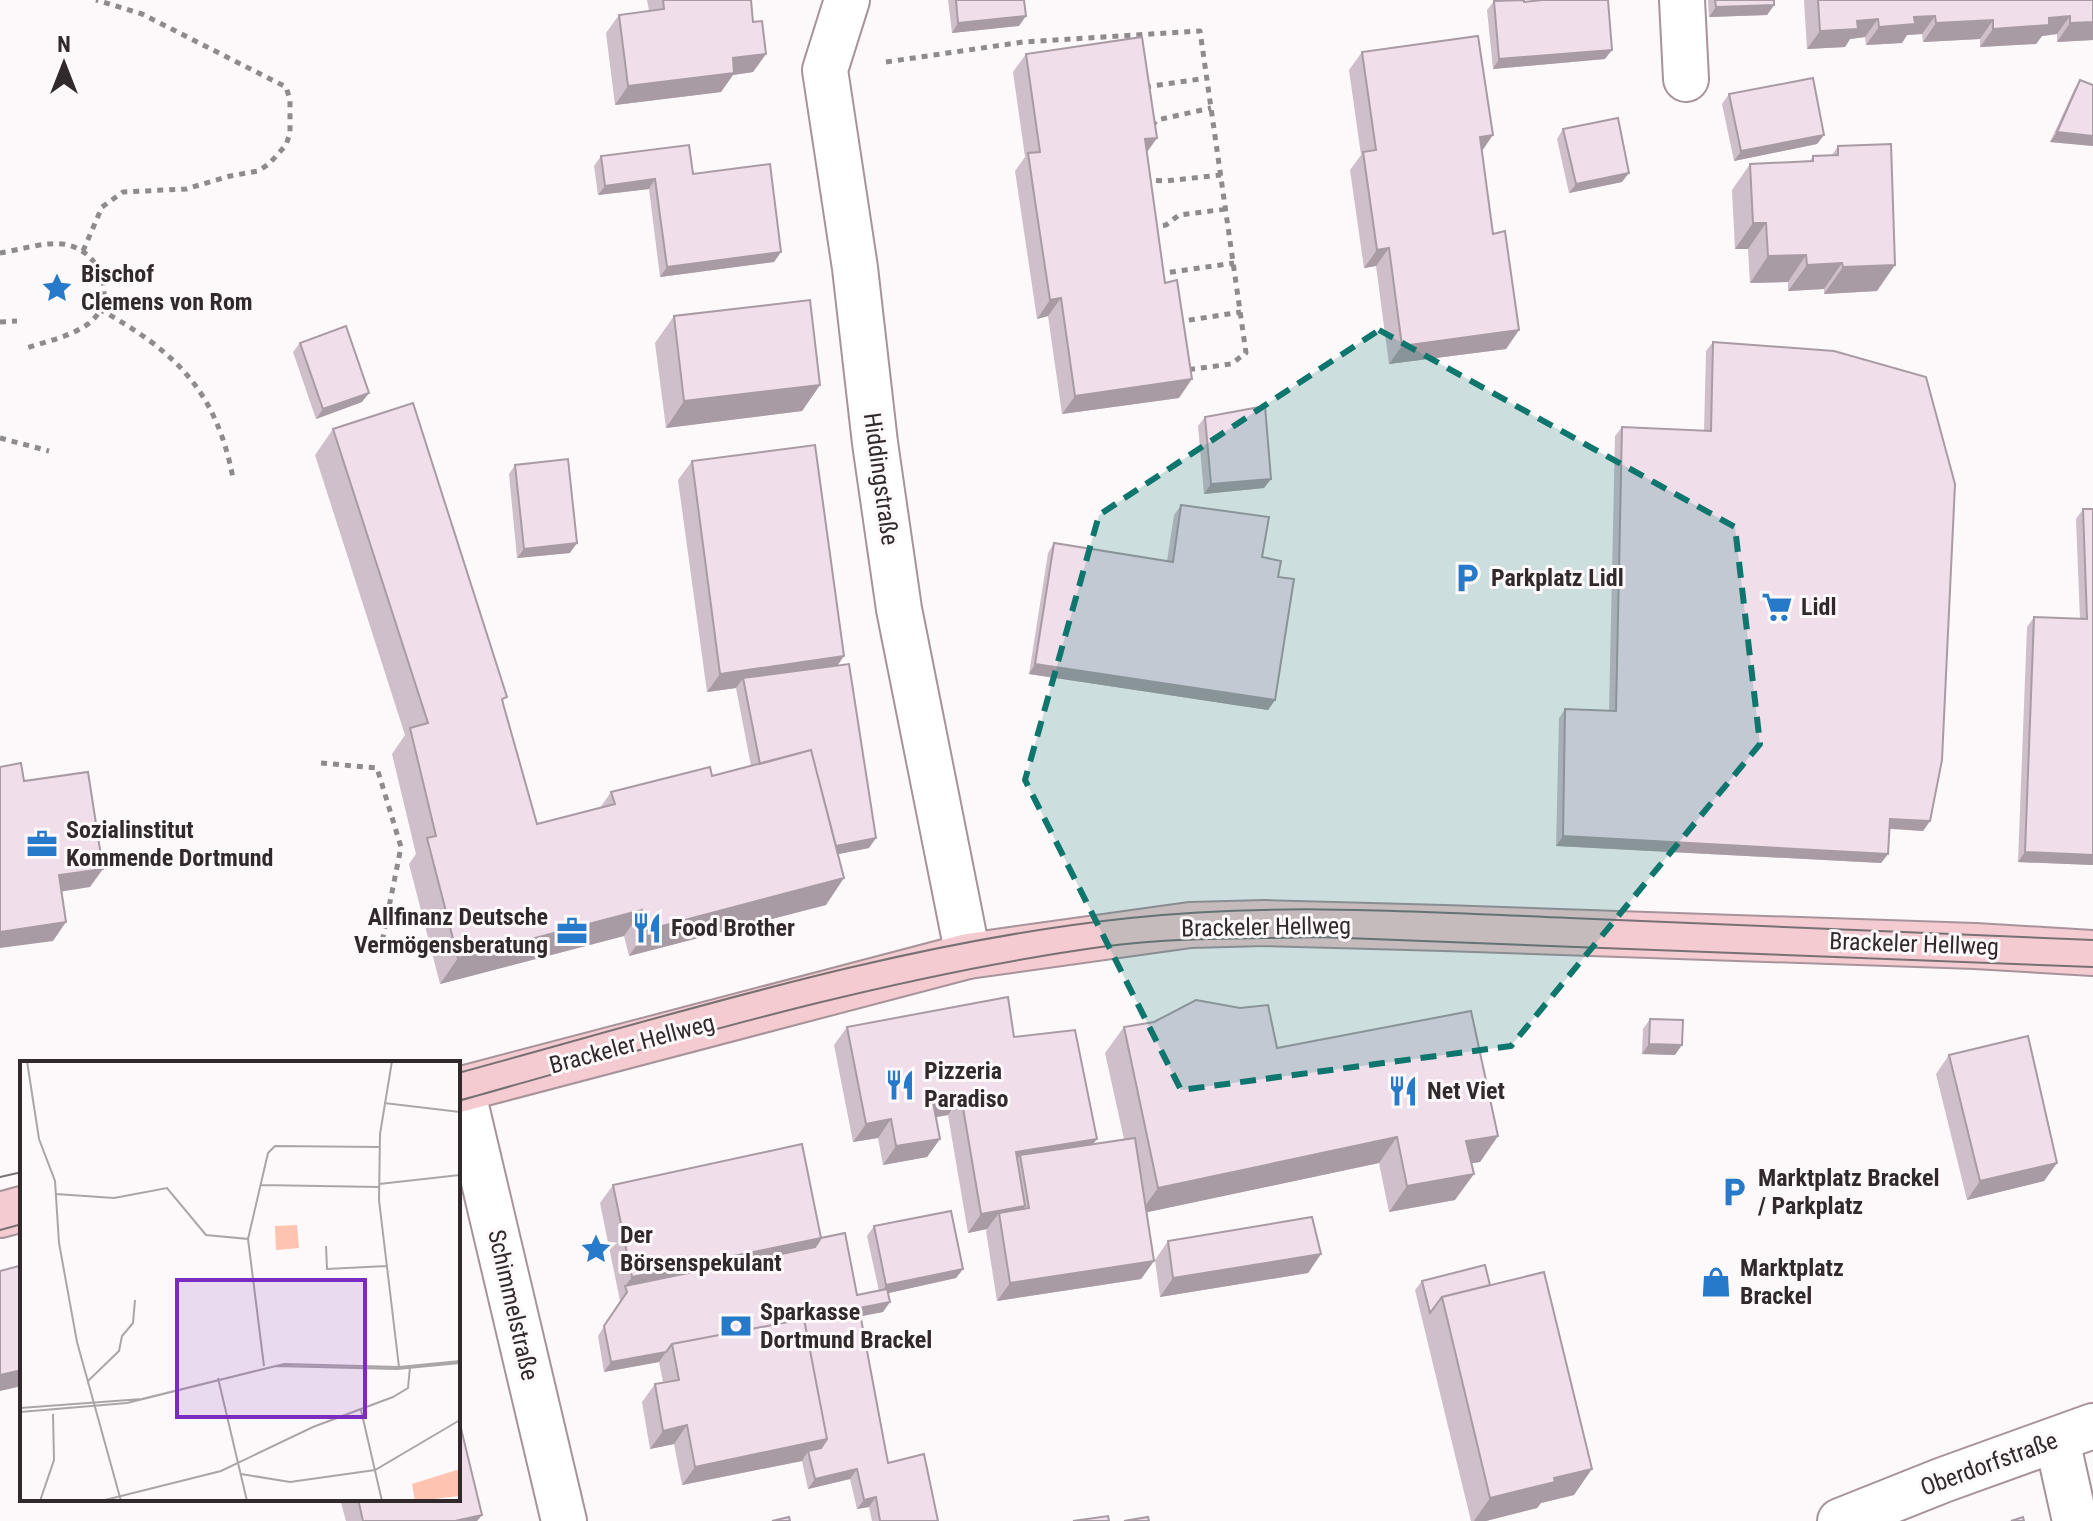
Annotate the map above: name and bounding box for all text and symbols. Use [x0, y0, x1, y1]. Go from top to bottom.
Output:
north arrow [24, 24, 104, 104]
text: N [57, 32, 71, 57]
place label: Bischof Clemens von Rom [81, 260, 253, 316]
place icon: Bischof Clemens von Rom [40, 271, 74, 305]
street label: Hiddingstraße [858, 411, 904, 547]
parking icon: Parkplatz Lidl [1450, 561, 1484, 595]
place label: Parkplatz Lidl [1491, 564, 1624, 592]
supermarket icon: Lidl [1760, 590, 1794, 624]
place label: Lidl [1801, 593, 1836, 621]
place label: Sozialinstitut Kommende Dortmund [66, 816, 273, 872]
office icon: Sozialinstitut Kommende Dortmund [25, 827, 59, 861]
place label: Allfinanz Deutsche Vermögensberatung [354, 903, 548, 959]
restaurant icon: Food Brother [630, 911, 664, 945]
street label: Brackeler Hellweg [1181, 912, 1351, 942]
office icon: Allfinanz Deutsche Vermögensberatung [555, 914, 589, 948]
place label: Food Brother [671, 914, 795, 942]
street label: Brackeler Hellweg [1829, 927, 1999, 961]
street label: Brackeler Hellweg [546, 1009, 718, 1079]
place label: Pizzeria Paradiso [924, 1057, 1009, 1113]
inset map [20, 1061, 460, 1501]
restaurant icon: Pizzeria Paradiso [883, 1068, 917, 1102]
restaurant icon: Net Viet [1386, 1074, 1420, 1108]
place label: Net Viet [1427, 1077, 1505, 1105]
place label: Marktplatz Brackel / Parkplatz [1757, 1164, 1939, 1220]
parking icon: Marktplatz Brackel / Parkplatz [1717, 1175, 1751, 1209]
place label: Der Börsenspekulant [620, 1221, 782, 1277]
street label: Schimmelstraße [482, 1227, 544, 1383]
place icon: Der Börsenspekulant [579, 1232, 613, 1266]
place label: Marktplatz Brackel [1740, 1254, 1844, 1310]
shop icon: Marktplatz Brackel [1699, 1265, 1733, 1299]
place label: Sparkasse Dortmund Brackel [760, 1298, 932, 1354]
bank icon: Sparkasse Dortmund Brackel [719, 1309, 753, 1343]
street label: Oberdorfstraße [1917, 1426, 2061, 1502]

